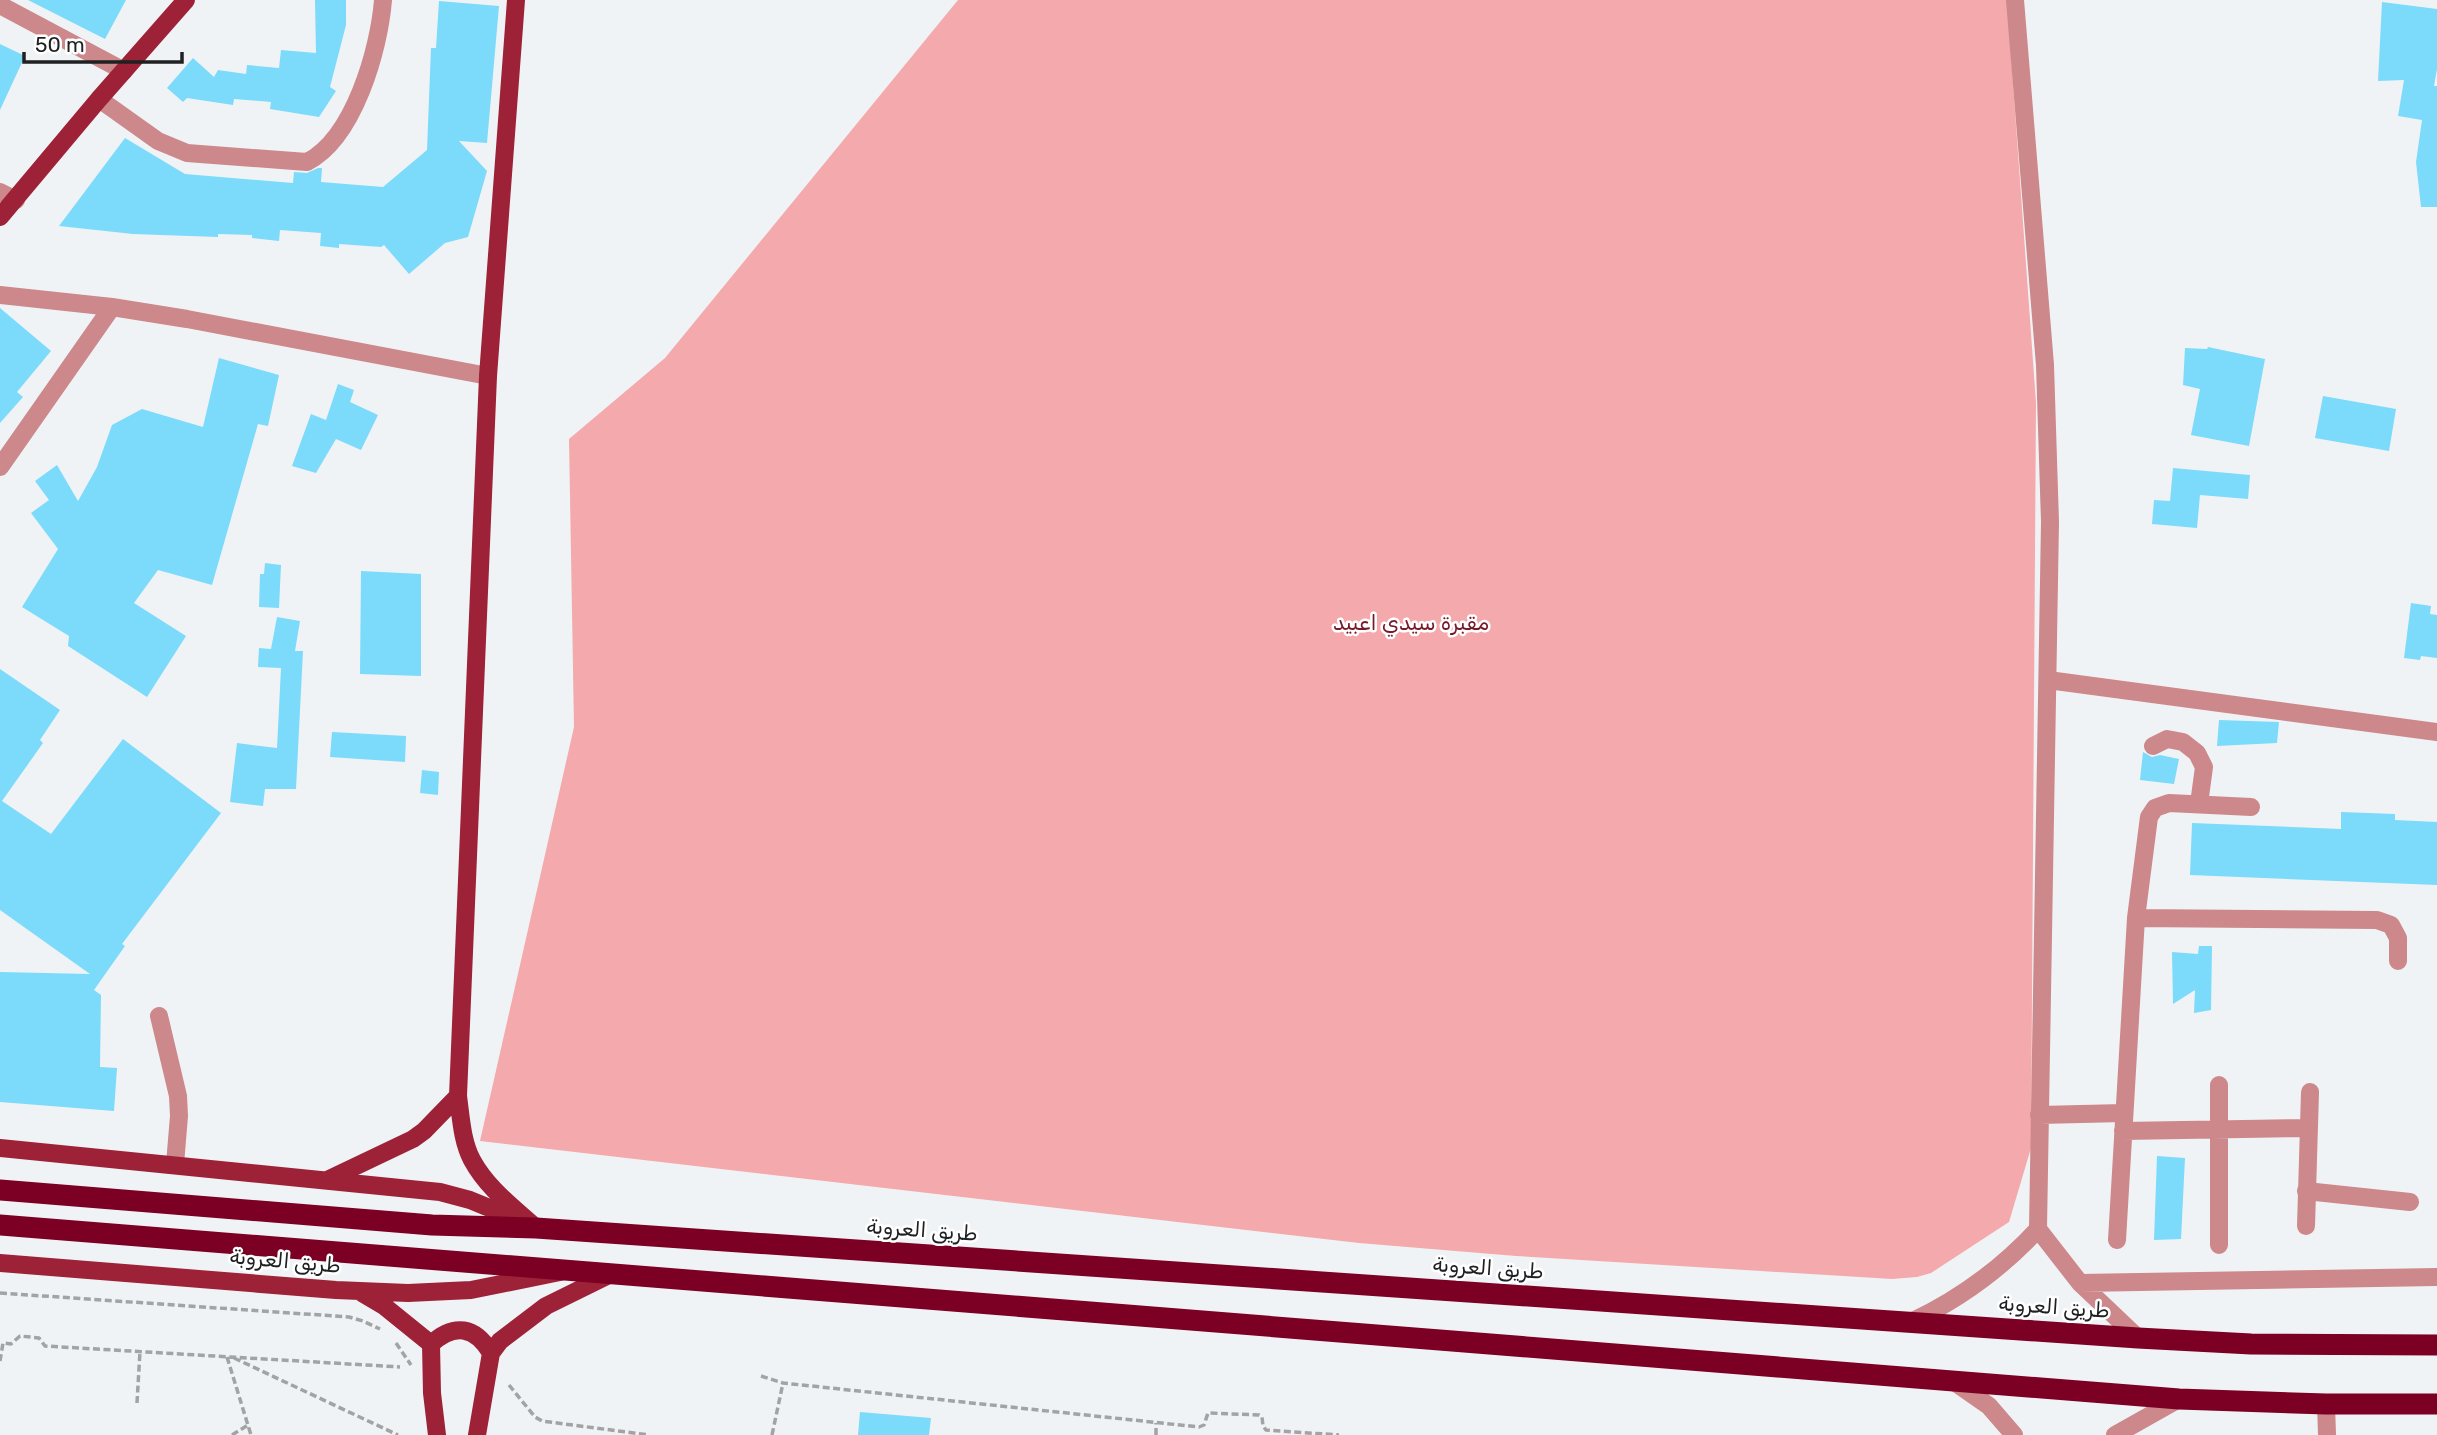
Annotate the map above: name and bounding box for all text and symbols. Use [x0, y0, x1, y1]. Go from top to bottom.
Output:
scale bar [24, 21, 182, 65]
text: 50 m [35, 32, 85, 57]
park label: مقبرة سيدي اعبيد [1333, 610, 1489, 637]
street label: طريق العروبة [866, 1213, 978, 1247]
street label: طريق العروبة [228, 1243, 342, 1279]
street label: طريق العروبة [1432, 1251, 1544, 1285]
street label: طريق العروبة [1998, 1290, 2110, 1324]

